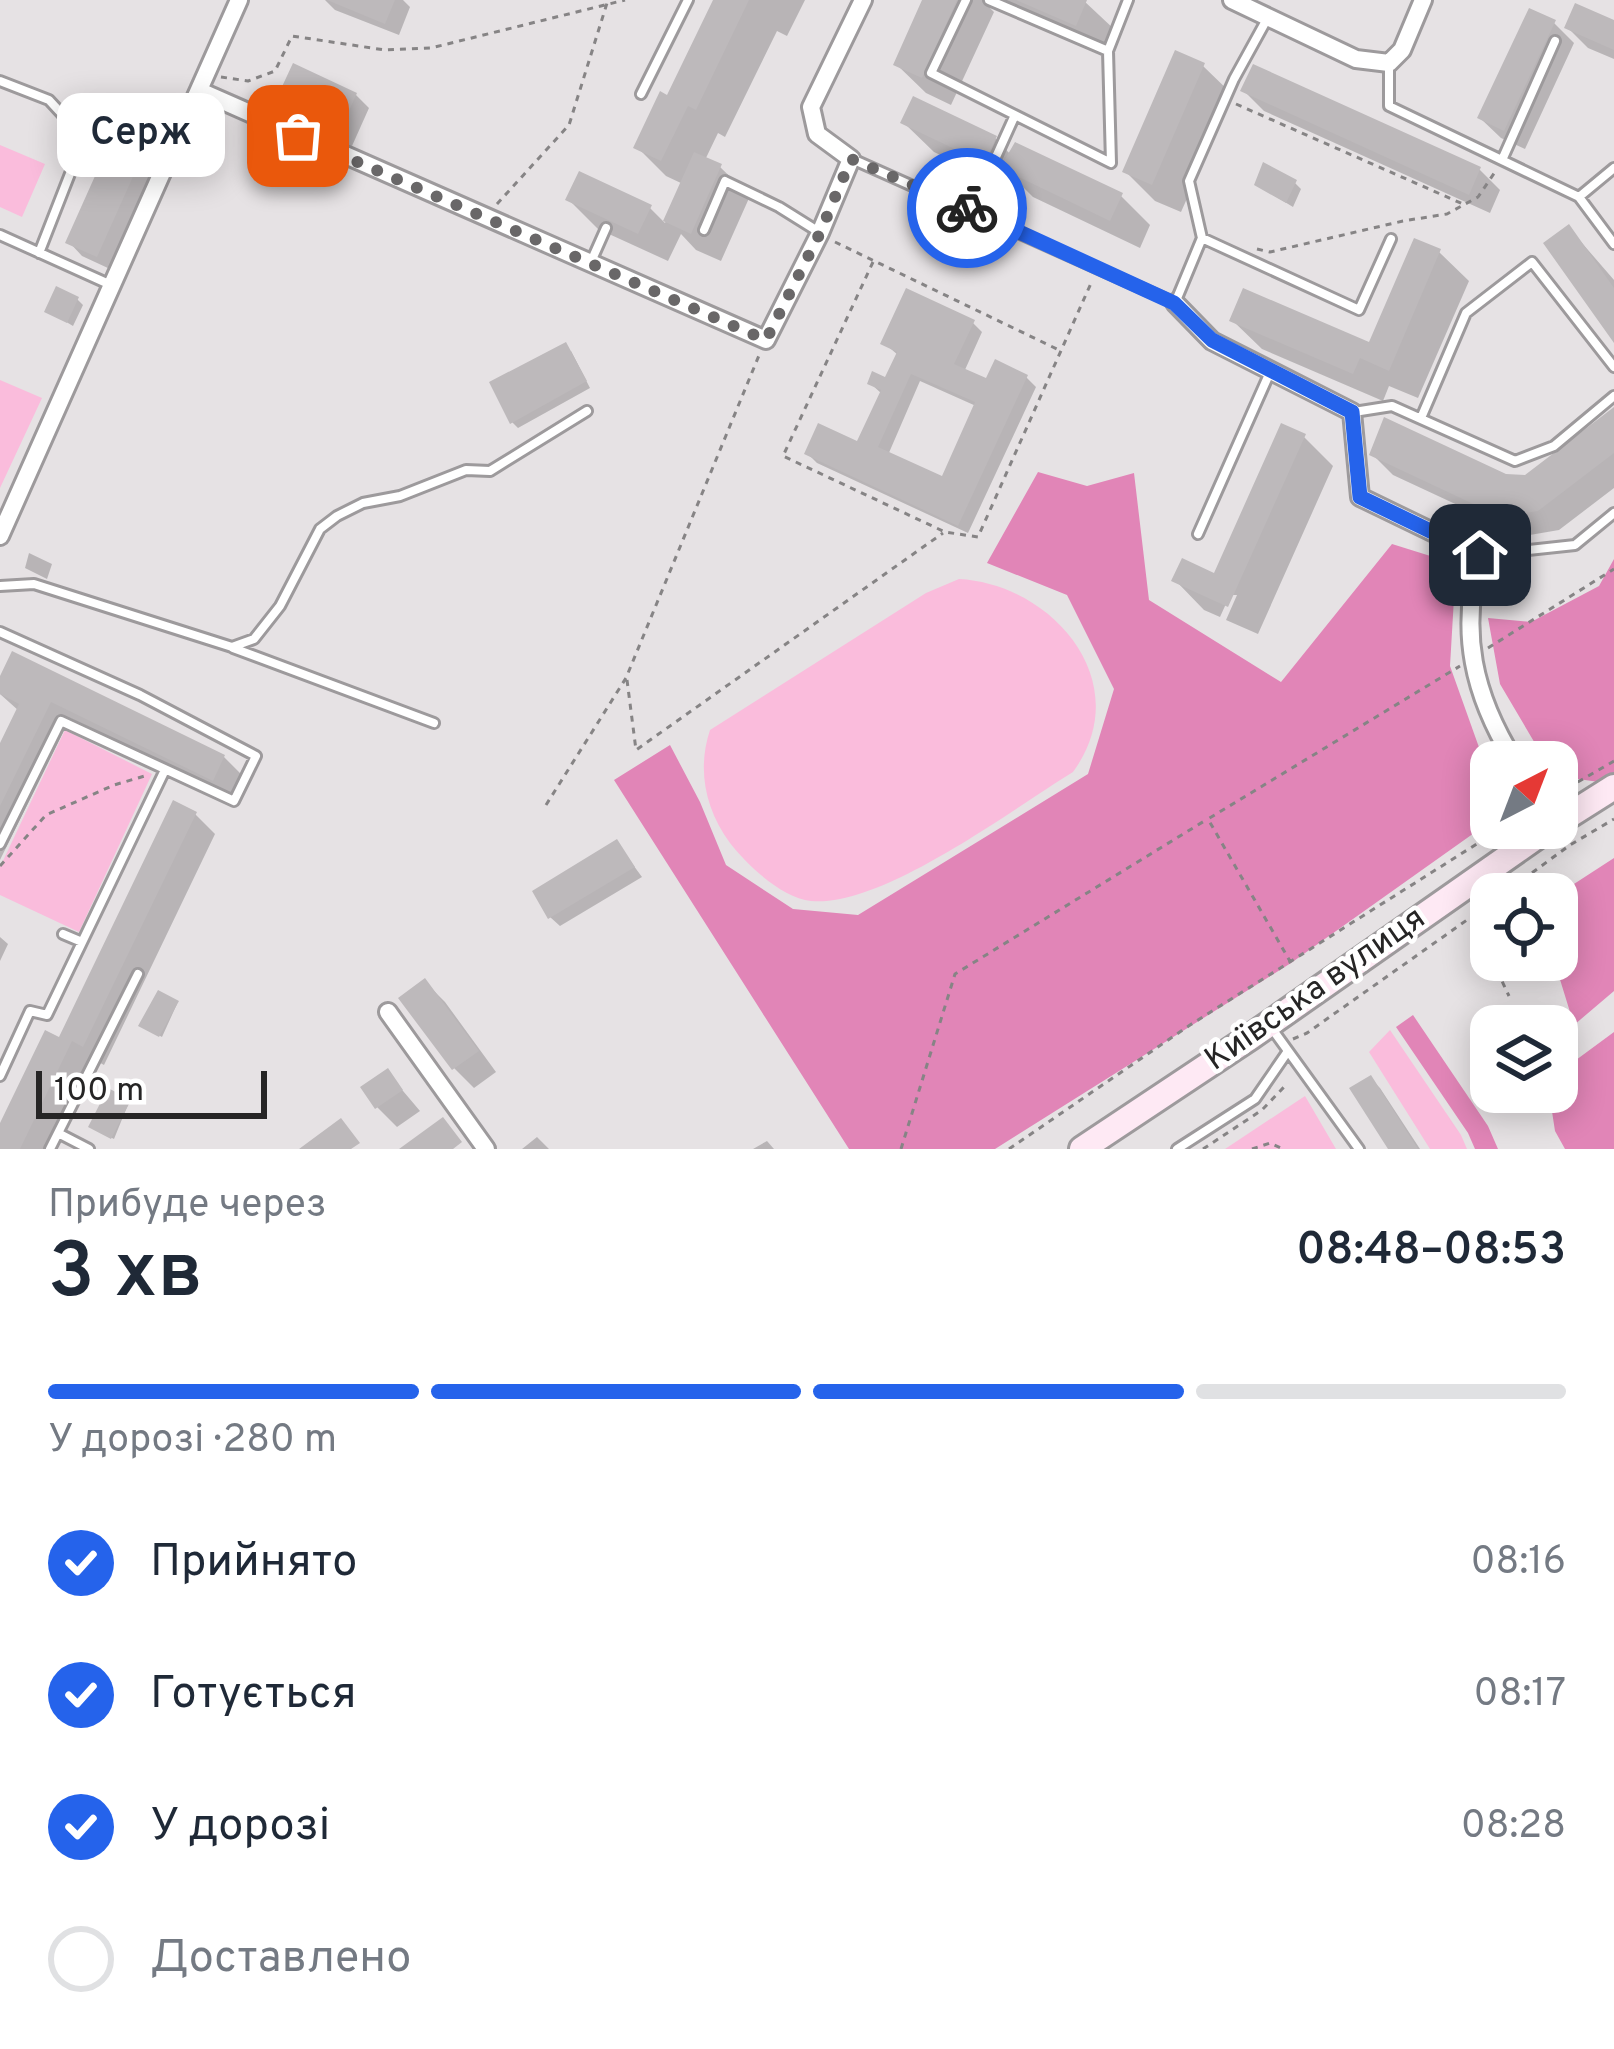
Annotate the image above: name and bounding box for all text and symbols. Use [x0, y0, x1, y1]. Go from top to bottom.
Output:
pin [247, 85, 349, 187]
callout: Серж [58, 94, 226, 178]
icon: bag [265, 103, 331, 169]
text: Серж [90, 110, 192, 159]
courier [907, 148, 1027, 268]
icon: bike [934, 175, 1000, 241]
pin [1429, 504, 1531, 606]
icon: home [1447, 522, 1513, 588]
north arrow [1470, 741, 1578, 849]
map controls [1470, 741, 1578, 1113]
button: locate [1470, 873, 1578, 981]
street label: Київська вулиця [1198, 898, 1434, 1082]
button: layers [1470, 1005, 1578, 1113]
scale bar [36, 1065, 267, 1118]
text: 100 m [54, 1071, 144, 1113]
text: Прибуде через [48, 1182, 327, 1231]
text: 08:48–08:53 [1296, 1223, 1566, 1280]
text: 3 хв [48, 1226, 203, 1325]
text: У дорозі · 280 m [48, 1417, 337, 1466]
icon: check [48, 1530, 114, 1596]
text: Прийнято [150, 1535, 357, 1592]
text: 08:16 [1471, 1539, 1566, 1588]
icon: check [48, 1662, 114, 1728]
text: Готується [150, 1667, 356, 1724]
text: 08:17 [1474, 1671, 1566, 1720]
icon: check [48, 1794, 114, 1860]
text: У дорозі [150, 1799, 330, 1856]
text: 08:28 [1461, 1803, 1566, 1852]
text: Доставлено [150, 1931, 411, 1988]

